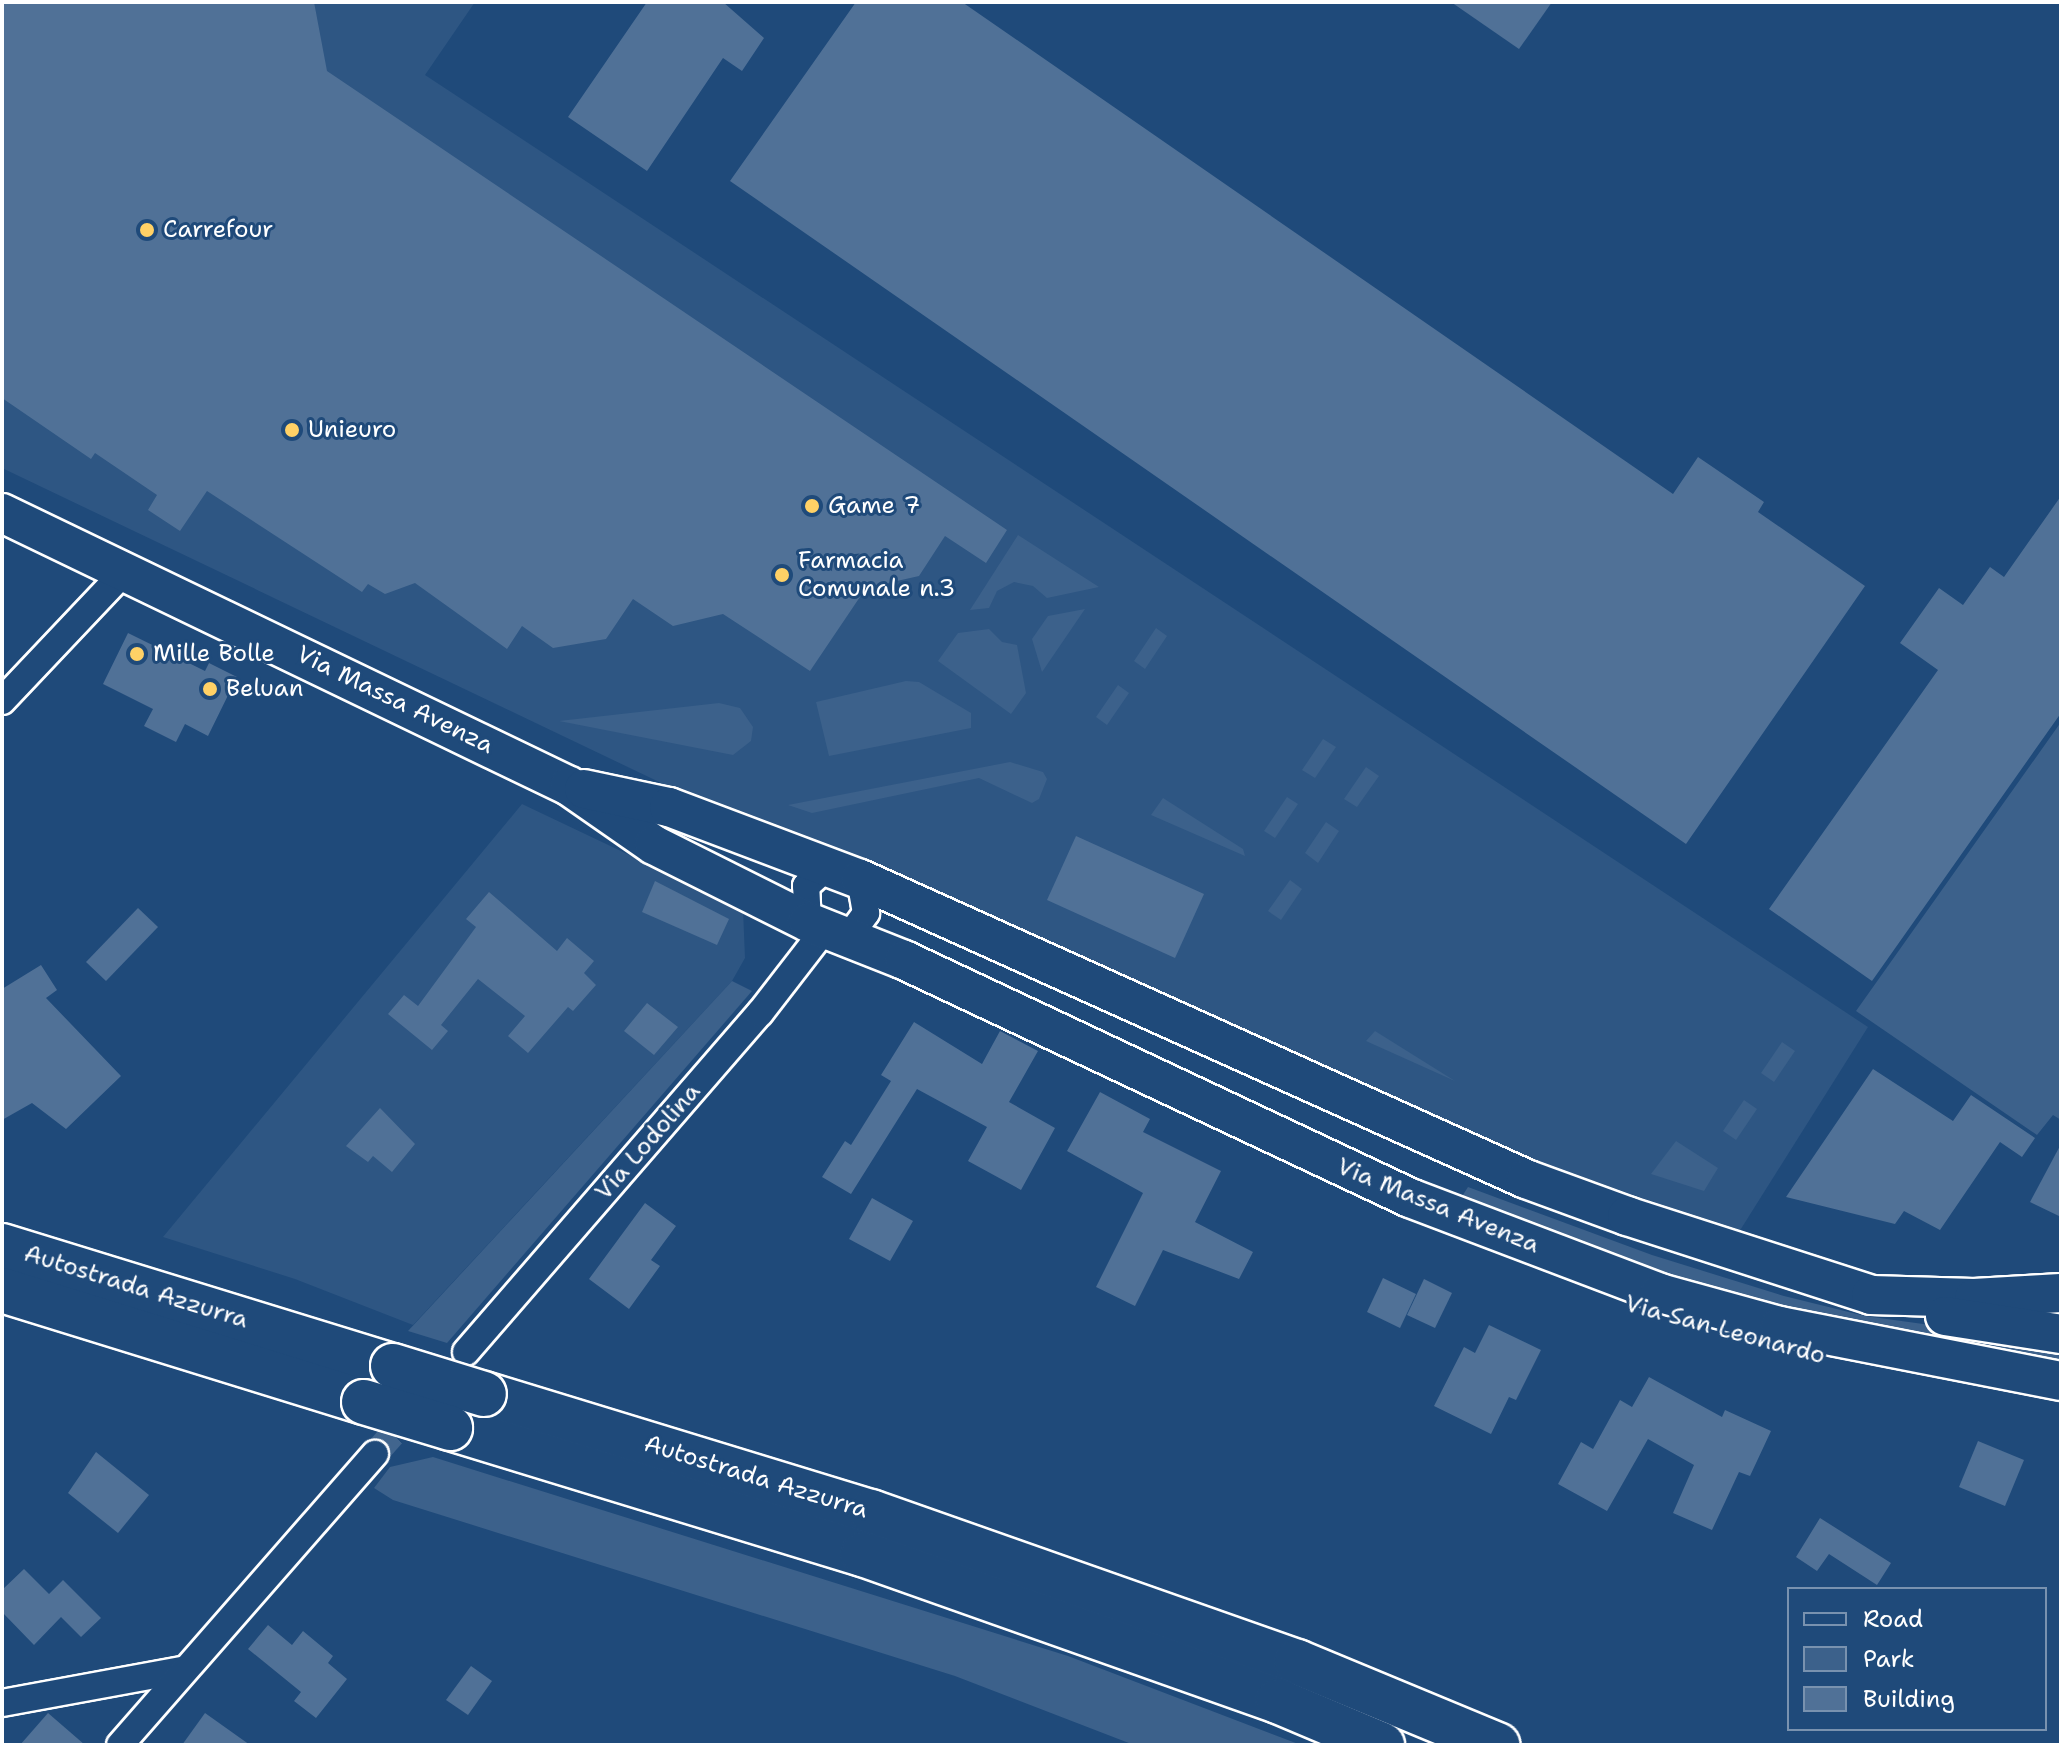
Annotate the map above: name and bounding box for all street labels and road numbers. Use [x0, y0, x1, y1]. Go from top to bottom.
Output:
street label: Via Massa Avenza [292, 640, 498, 760]
street label: Via Lodolina [589, 1078, 707, 1206]
street label: Via Massa Avenza [1333, 1152, 1543, 1260]
street label: Autostrada Azzurra [21, 1239, 251, 1335]
street label: Via San Leonardo [1622, 1289, 1828, 1371]
street label: Autostrada Azzurra [641, 1429, 871, 1525]

